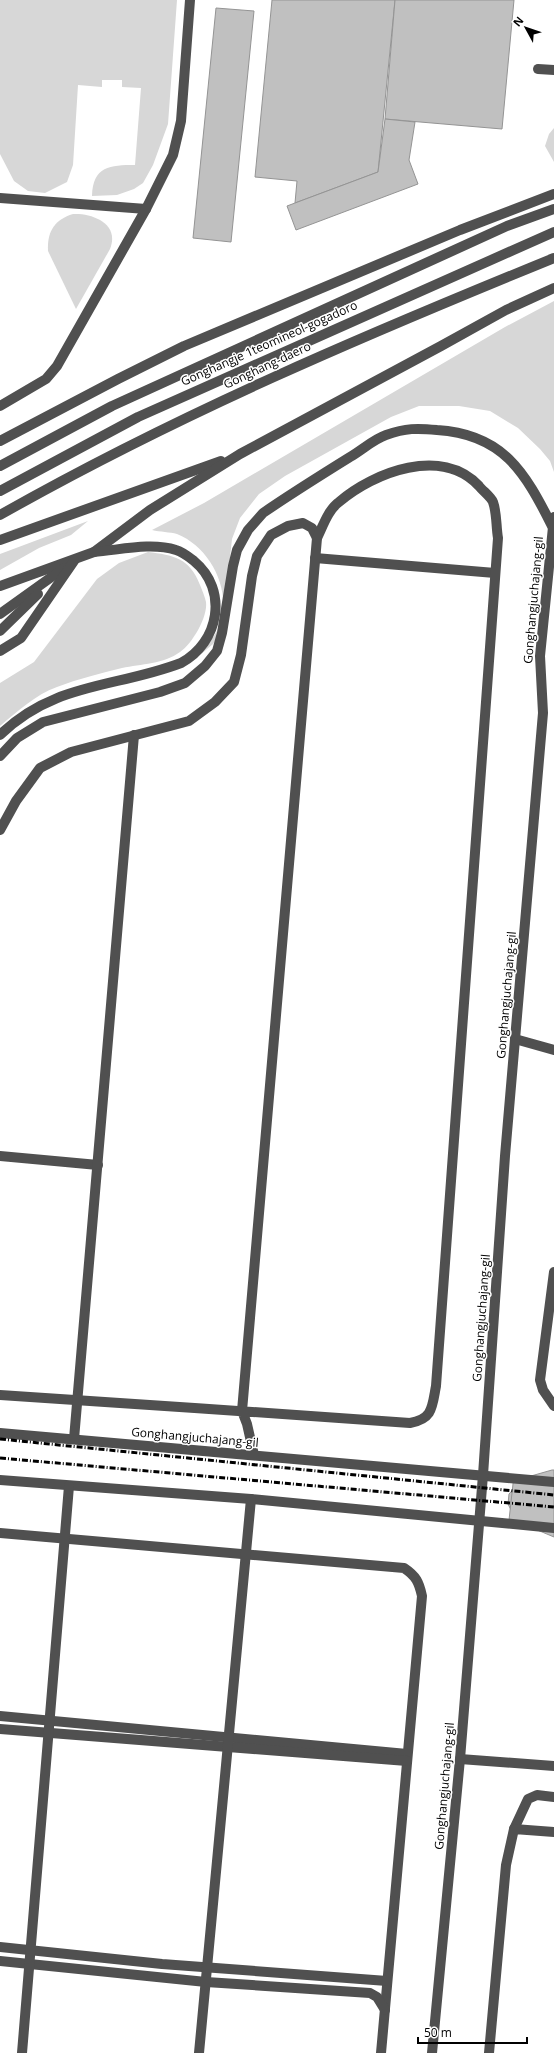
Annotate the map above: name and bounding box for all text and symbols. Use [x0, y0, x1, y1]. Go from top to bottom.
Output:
north arrow [506, 8, 546, 48]
text: N [509, 13, 527, 30]
street label: Gonghangje 1teomineol-gogadoro [178, 296, 360, 390]
street label: Gonghang-daero [221, 337, 313, 393]
street label: Gonghangjuchajang-gil [519, 536, 547, 664]
street label: Gonghangjuchajang-gil [492, 931, 520, 1059]
street label: Gonghangjuchajang-gil [468, 1254, 494, 1382]
street label: Gonghangjuchajang-gil [131, 1423, 259, 1451]
street label: Gonghangjuchajang-gil [430, 1722, 458, 1850]
scale bar [418, 2019, 527, 2045]
text: 50 m [424, 2024, 452, 2041]

